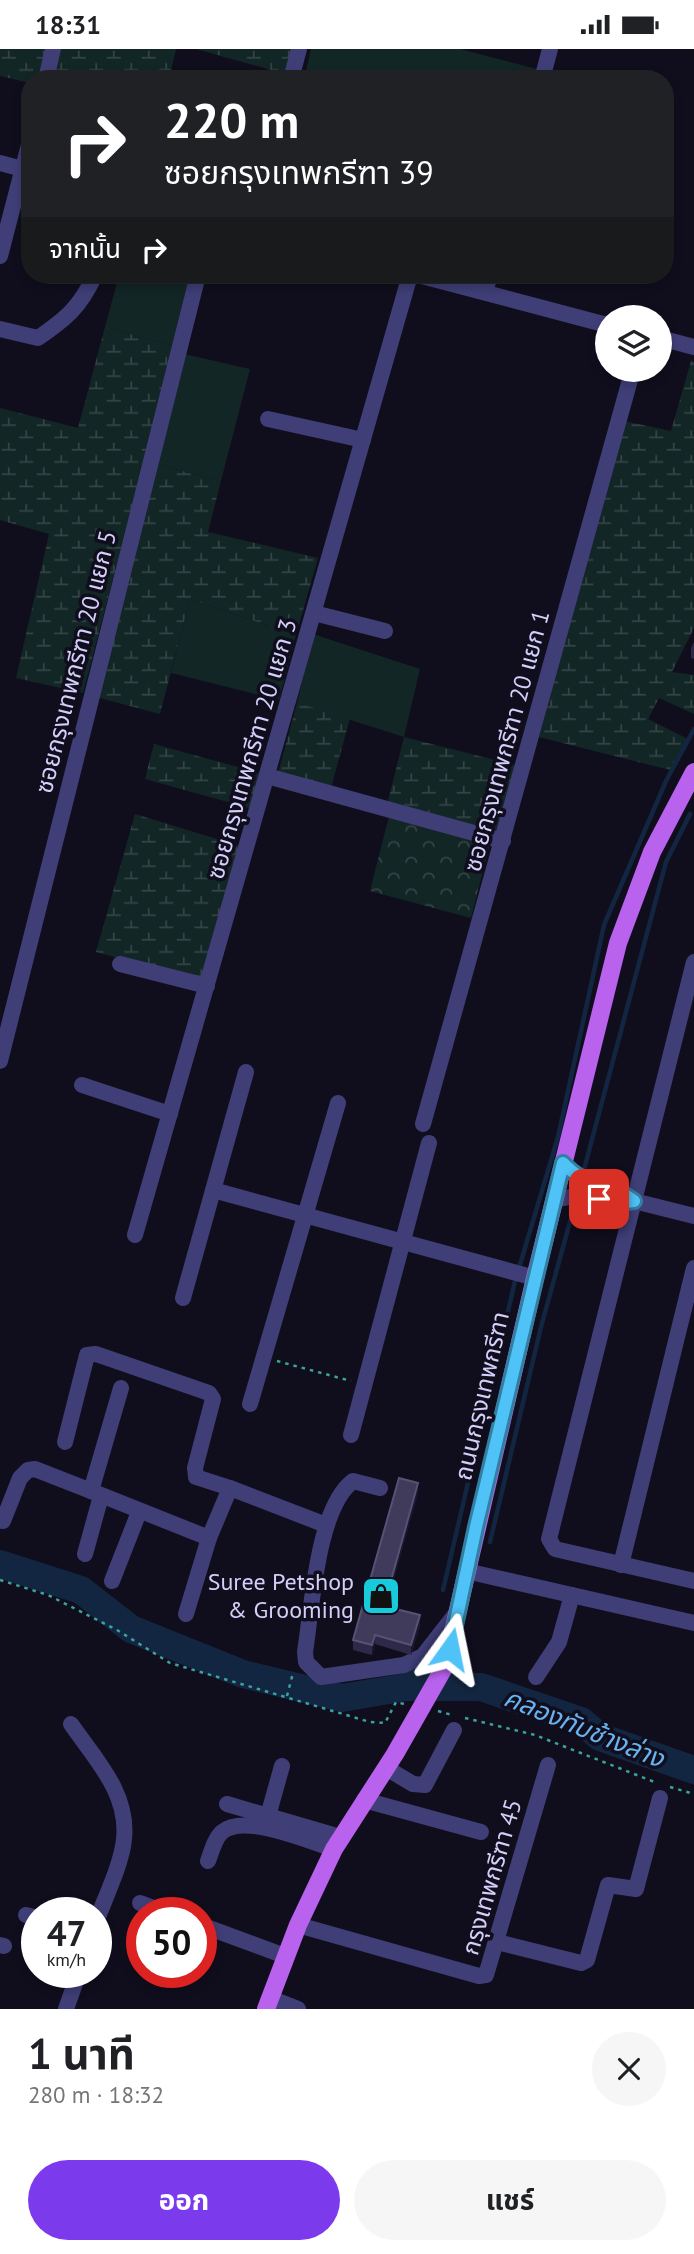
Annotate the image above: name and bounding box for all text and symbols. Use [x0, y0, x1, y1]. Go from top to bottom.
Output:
text: 18:31 [35, 8, 101, 41]
text: 220 m [164, 88, 299, 152]
icon: right [49, 98, 140, 189]
text: ซอยกรุงเทพกรีฑา 39 [164, 151, 434, 193]
icon: right [135, 231, 173, 269]
text: จากนั้น [49, 232, 121, 265]
map controls [595, 305, 672, 382]
button: layers [595, 305, 672, 382]
street label: ซอยกรุงเทพกรีฑา 20 แยก 5 [28, 527, 123, 796]
street label: ซอยกรุงเทพกรีฑา 20 แยก 1 [457, 607, 556, 875]
street label: ซอยกรุงเทพกรีฑา 20 แยก 3 [199, 615, 304, 883]
pin [569, 1169, 629, 1229]
icon: arrive [580, 1180, 618, 1218]
street label: ถนนกรุงเทพกรีฑา [447, 1309, 516, 1483]
place label: Suree Petshop & Grooming [208, 1566, 354, 1625]
shop icon: Suree Petshop & Grooming [360, 1575, 402, 1617]
position arrow [413, 1612, 487, 1686]
water label: คลองทับช้างล่าง [499, 1681, 670, 1775]
street label: กรุงเทพกรีฑา 45 [454, 1795, 529, 1958]
speed limit sign: 50 [126, 1897, 217, 1988]
text: 47 [47, 1910, 86, 1956]
text: km/h [47, 1948, 86, 1971]
text: 1 นาที [28, 2026, 135, 2081]
button: close [592, 2032, 666, 2106]
text: 280 m · 18:32 [28, 2080, 164, 2109]
button: ออก [28, 2160, 340, 2240]
button: แชร์ [354, 2160, 666, 2240]

